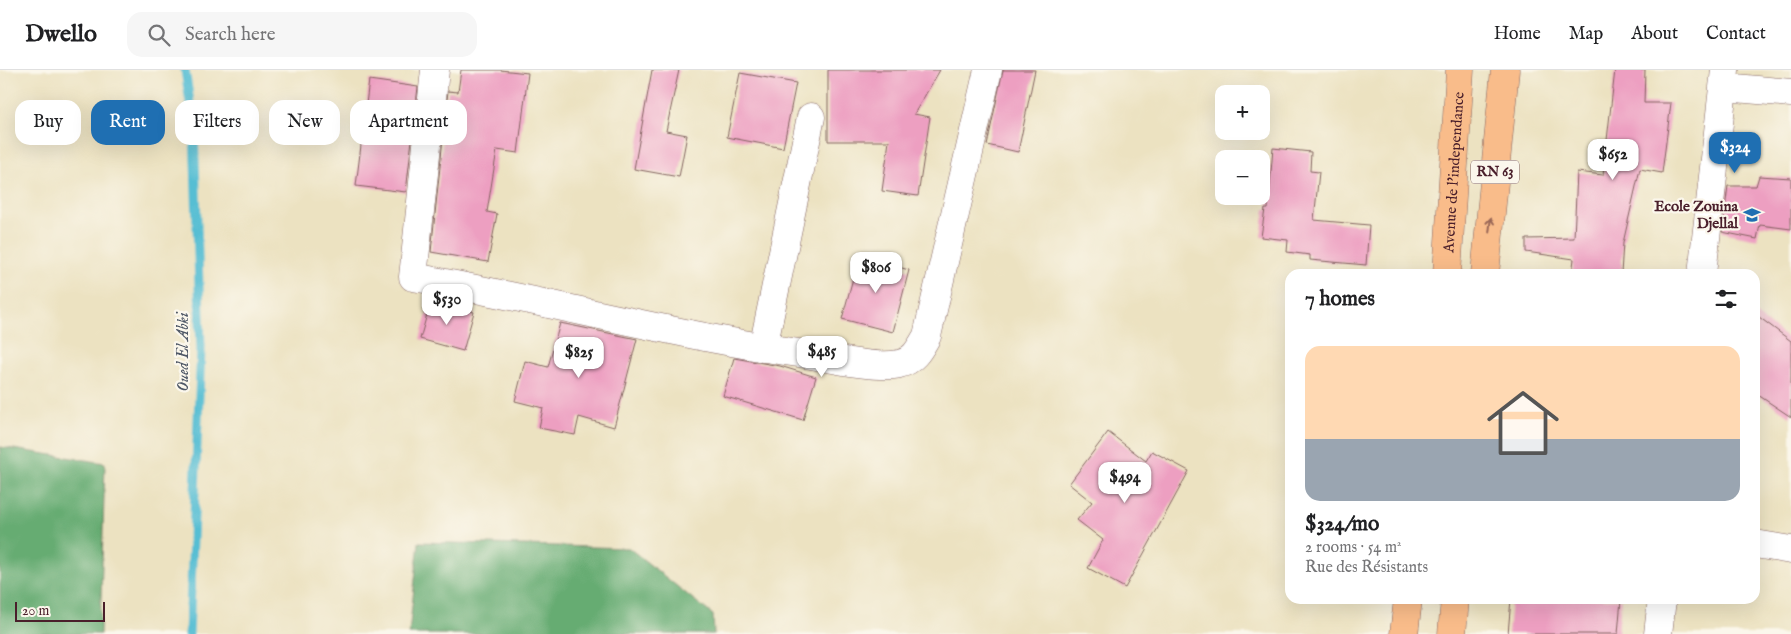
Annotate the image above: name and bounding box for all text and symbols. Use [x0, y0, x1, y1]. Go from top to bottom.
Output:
search box [127, 12, 477, 57]
text: Dwello [25, 19, 97, 50]
icon: search [145, 21, 173, 49]
text: Search here [185, 23, 275, 47]
text: Home [1494, 23, 1541, 46]
text: Map [1569, 23, 1603, 46]
text: About [1631, 23, 1678, 46]
text: Contact [1706, 23, 1766, 46]
map controls [1215, 85, 1270, 205]
button: + [1215, 85, 1270, 140]
street label: Avenue de l'independance [1439, 91, 1468, 254]
chip: Buy [15, 100, 81, 145]
chip: Rent [91, 100, 165, 145]
chip: Filters [175, 100, 259, 145]
chip: New [269, 100, 340, 145]
chip: Apartment [350, 100, 467, 145]
pin: $324 [1705, 132, 1765, 174]
pin: $652 [1583, 138, 1643, 181]
text: $324 [1720, 138, 1750, 158]
text: $652 [1599, 145, 1627, 165]
button: − [1215, 150, 1270, 205]
road number: RN 63 [1471, 160, 1519, 184]
place label: Ecole Zouina Djellal [1654, 197, 1739, 233]
school or university icon: Ecole Zouina Djellal [1742, 205, 1762, 225]
one-way arrow [1485, 218, 1495, 234]
pin: $806 [846, 252, 906, 294]
text: $806 [861, 258, 891, 278]
pin: $530 [417, 284, 477, 326]
icon: filters [1712, 285, 1740, 313]
text: 7 homes [1305, 286, 1375, 313]
text: $530 [433, 290, 461, 310]
water label: Oued El Abki [174, 311, 194, 392]
pin: $825 [549, 336, 609, 379]
pin: $485 [792, 336, 852, 378]
text: $485 [808, 342, 836, 362]
text: $825 [565, 343, 593, 363]
icon: home [1478, 378, 1568, 468]
pin: $494 [1095, 462, 1155, 504]
text: $494 [1109, 468, 1141, 488]
text: $324/mo [1305, 511, 1379, 538]
text: 2 rooms · 54 m² [1305, 538, 1402, 558]
text: Rue des Résistants [1305, 558, 1428, 578]
scale bar [15, 599, 105, 622]
text: 20 m [22, 602, 49, 620]

